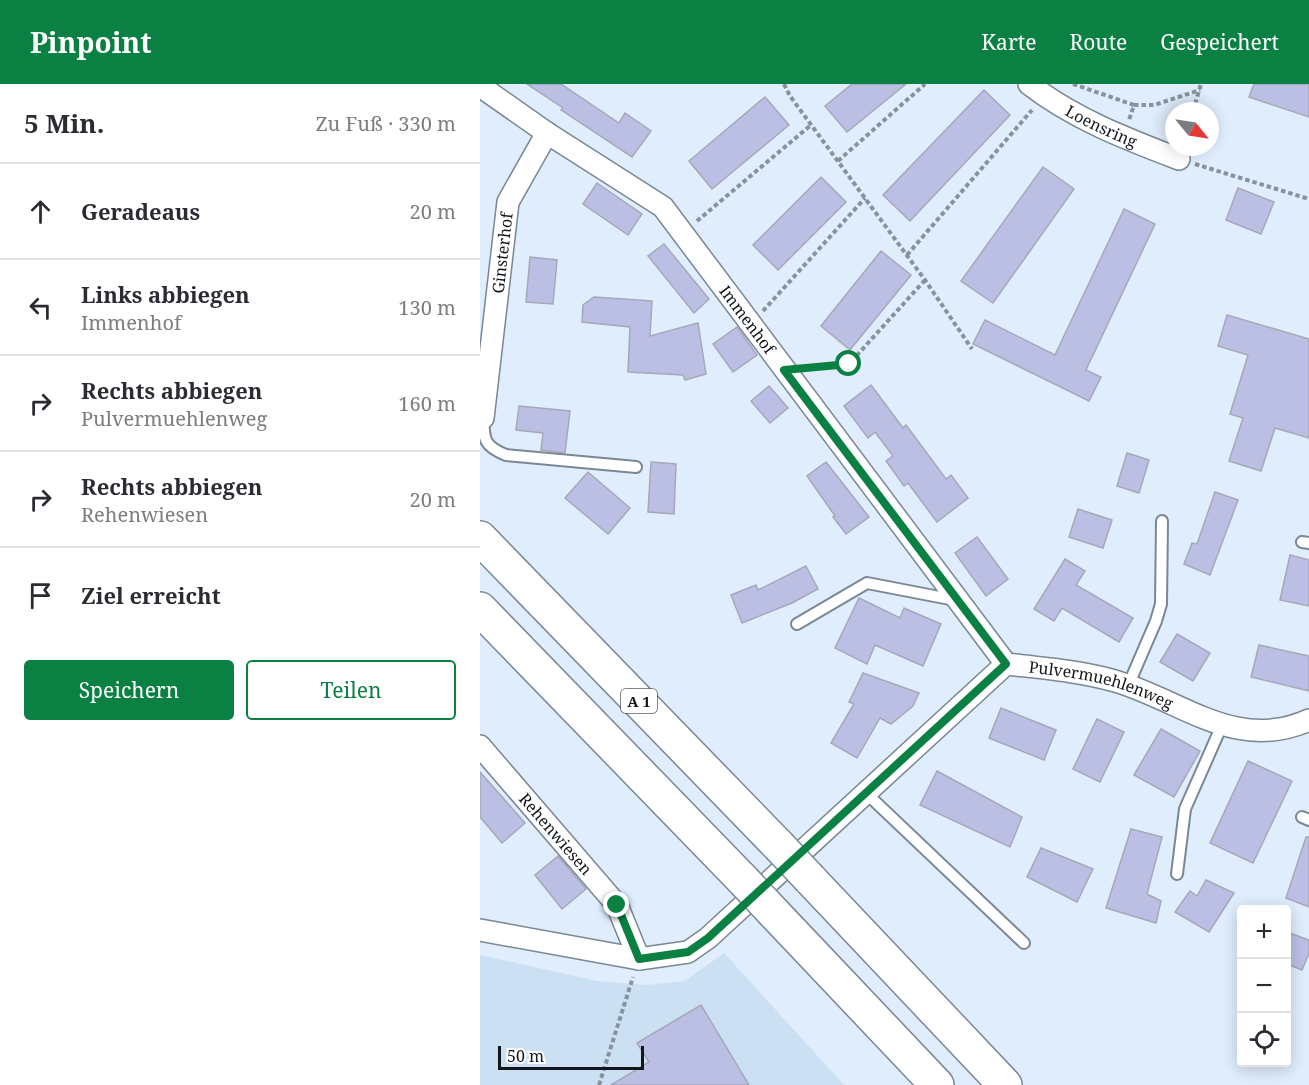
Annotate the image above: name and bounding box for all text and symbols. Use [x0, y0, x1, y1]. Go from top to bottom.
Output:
text: Pinpoint [30, 23, 152, 61]
text: Karte [981, 28, 1036, 56]
text: Route [1069, 28, 1127, 56]
text: Gespeichert [1160, 28, 1279, 56]
street label: Loensring [1061, 100, 1141, 153]
north arrow [1165, 102, 1219, 156]
text: 5 Min. [24, 105, 104, 141]
text: Zu Fuß · 330 m [316, 110, 456, 137]
icon: ahead [24, 195, 57, 228]
text: Geradeaus [81, 196, 200, 226]
text: 20 m [410, 198, 456, 225]
street label: Ginsterhof [486, 209, 518, 295]
text: Links abbiegen [81, 279, 250, 309]
street label: Immenhof [714, 281, 782, 360]
icon: left [24, 291, 57, 324]
text: 130 m [398, 294, 456, 321]
text: Immenhof [81, 309, 181, 336]
route start [835, 350, 861, 376]
text: Rechts abbiegen [81, 375, 262, 405]
icon: right [24, 387, 57, 420]
text: 160 m [398, 390, 456, 417]
text: Pulvermuehlenweg [81, 405, 267, 432]
text: Rechts abbiegen [81, 471, 262, 501]
icon: right [24, 483, 57, 516]
text: 20 m [410, 486, 456, 513]
text: Rehenwiesen [81, 501, 208, 528]
icon: arrive [24, 579, 57, 612]
text: Ziel erreicht [81, 580, 221, 610]
street label: Pulvermuehlenweg [1028, 656, 1177, 714]
button: Speichern [24, 660, 234, 720]
button: Teilen [246, 660, 456, 720]
road number: A 1 [621, 689, 657, 713]
street label: Rehenwiesen [514, 788, 597, 880]
route end [603, 891, 629, 917]
map controls [1237, 905, 1291, 1067]
button: + [1237, 905, 1291, 959]
button: − [1237, 959, 1291, 1013]
button: locate [1237, 1013, 1291, 1067]
scale bar [498, 1043, 644, 1070]
text: 50 m [507, 1045, 544, 1067]

